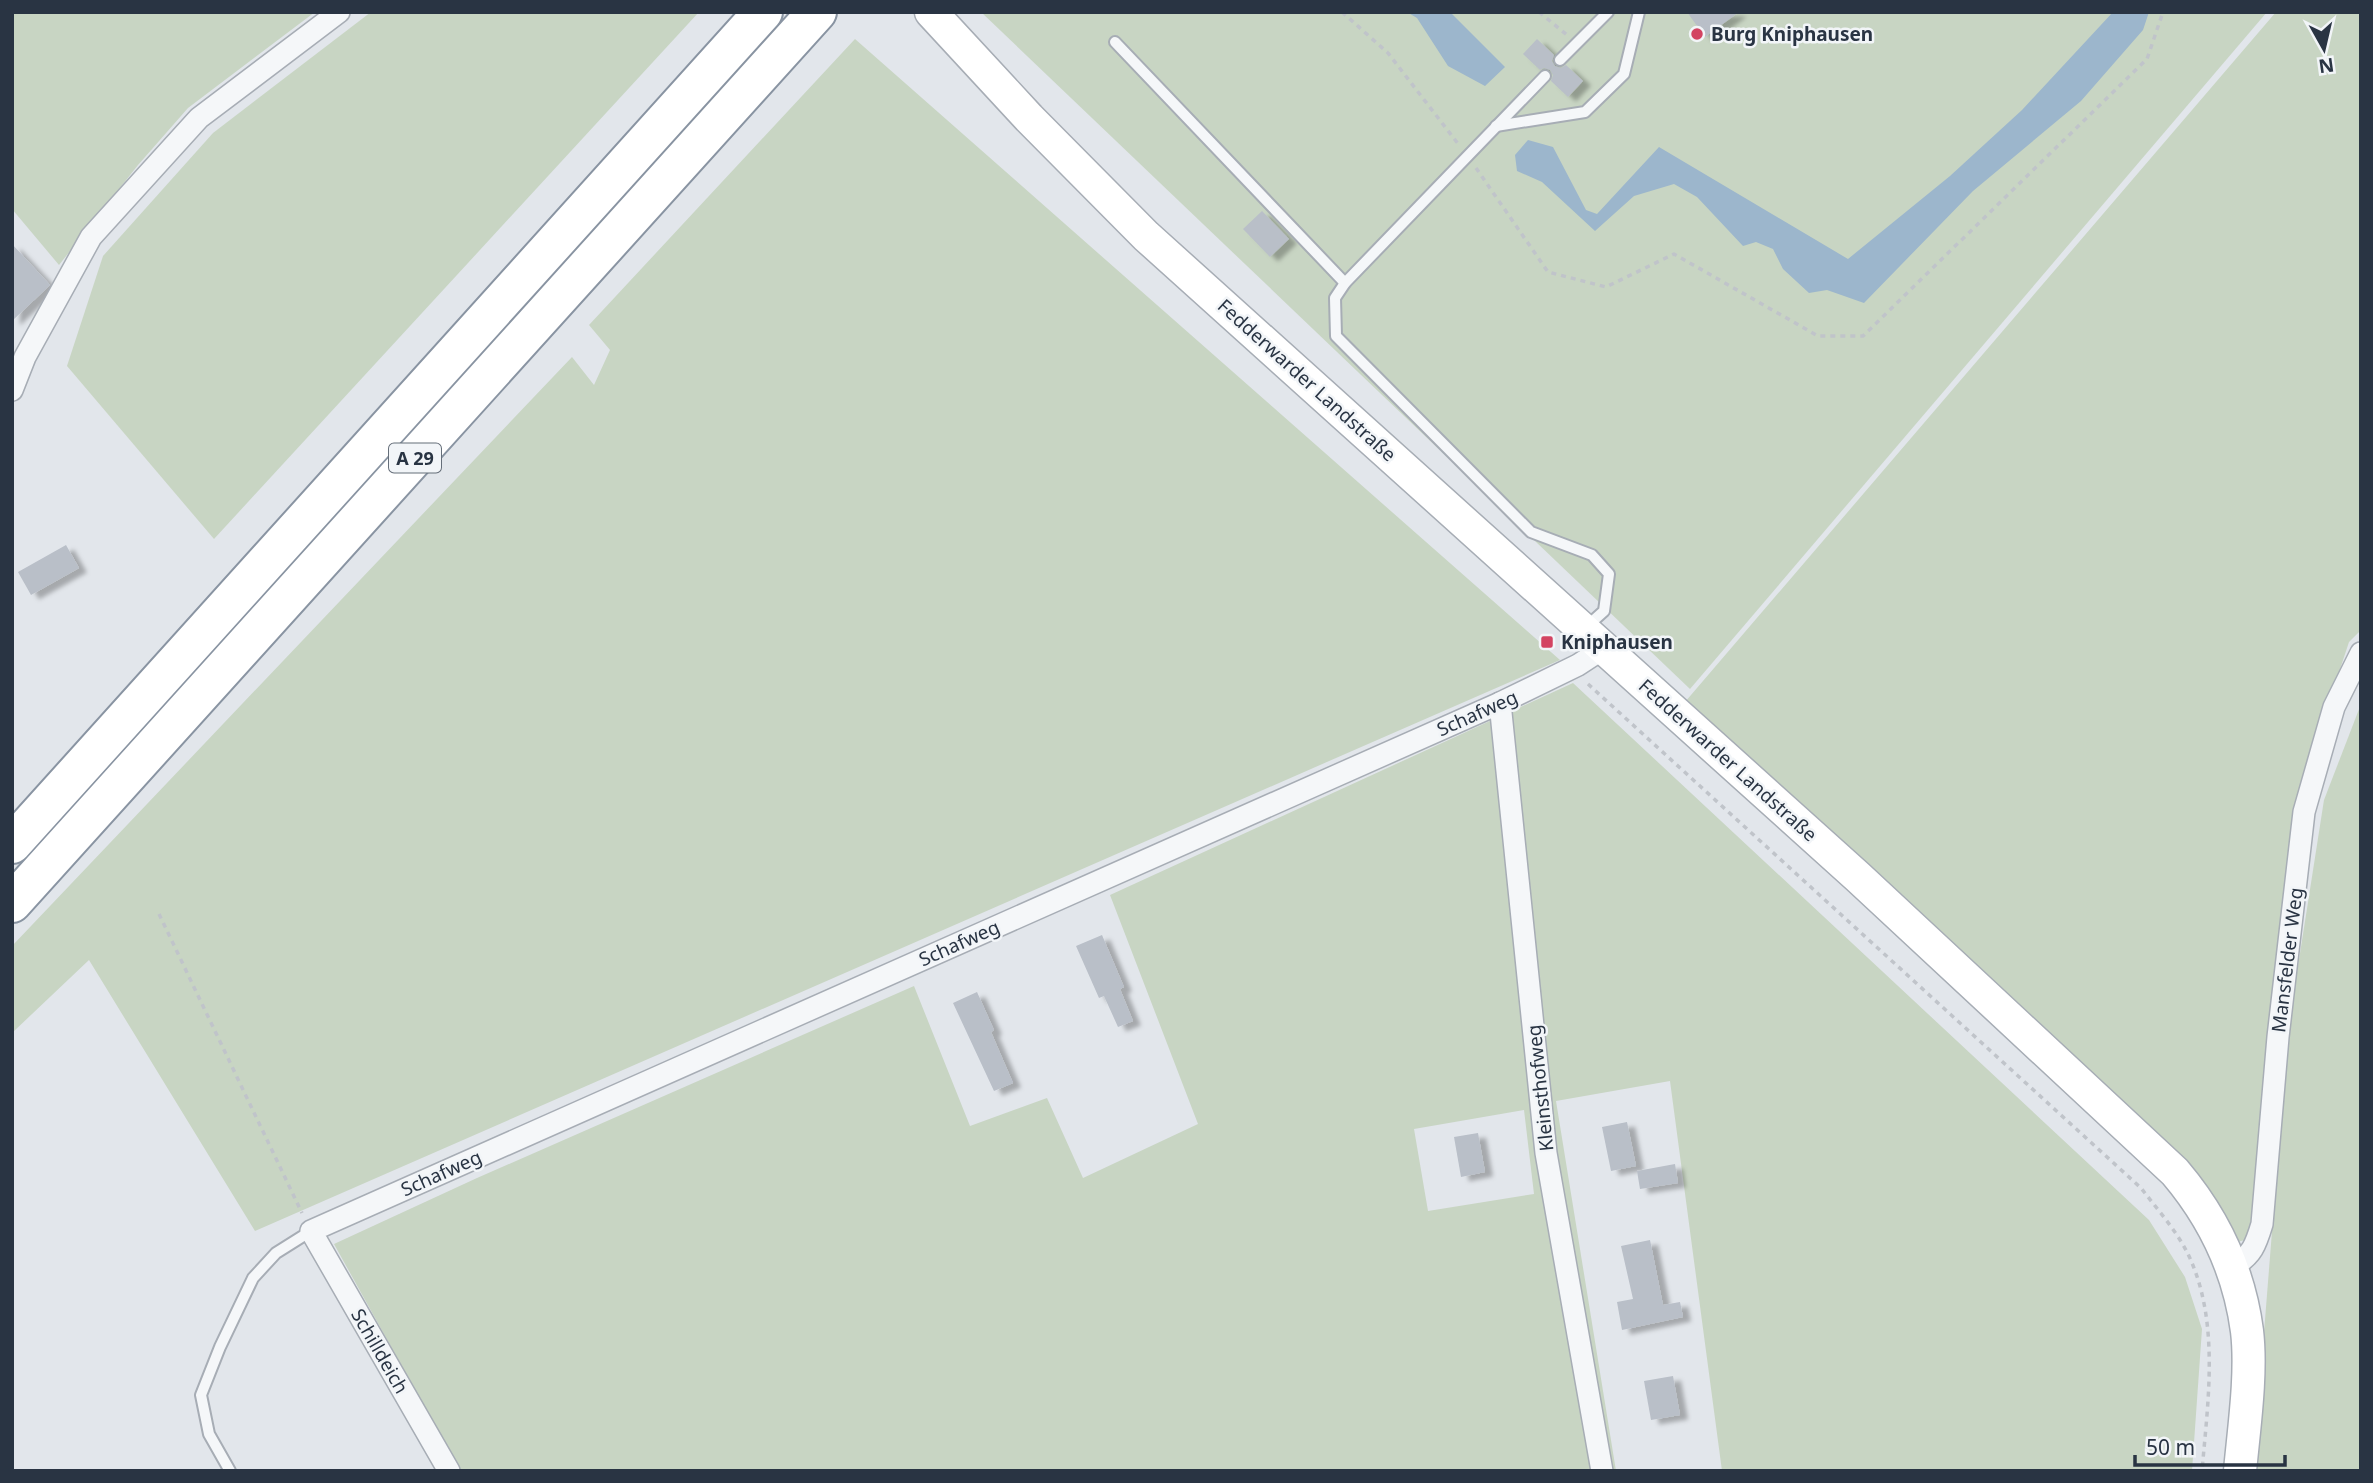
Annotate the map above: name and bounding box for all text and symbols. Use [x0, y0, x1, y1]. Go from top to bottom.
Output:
north arrow [2289, 14, 2359, 84]
place label: Burg Kniphausen [1711, 21, 1873, 47]
marker: Burg Kniphausen [1689, 26, 1705, 42]
text: N [2317, 52, 2336, 80]
street label: Fedderwarder Landstraße [1212, 293, 1402, 467]
road number: A 29 [389, 444, 441, 472]
place label: Kniphausen [1561, 629, 1673, 655]
marker: Kniphausen [1539, 634, 1555, 650]
street label: Fedderwarder Landstraße [1633, 673, 1823, 847]
street label: Schafweg [1433, 684, 1521, 742]
street label: Mansfelder Weg [2265, 886, 2309, 1034]
street label: Schafweg [915, 914, 1003, 972]
street label: Kleinsthofweg [1520, 1023, 1560, 1153]
street label: Schafweg [397, 1144, 485, 1202]
street label: Schilldeich [345, 1304, 415, 1398]
scale bar [2135, 1424, 2286, 1468]
text: 50 m [2146, 1433, 2195, 1461]

